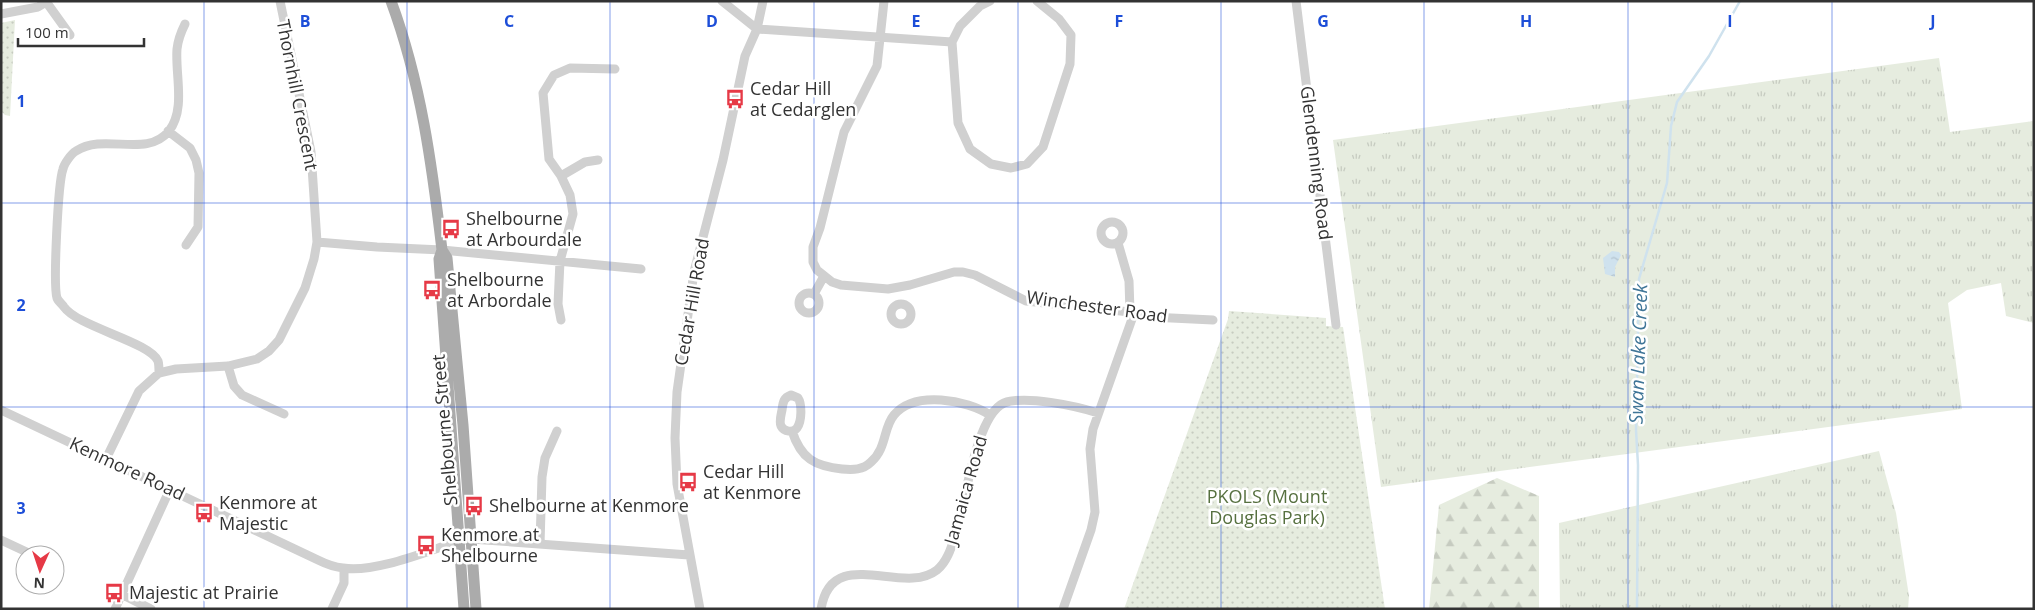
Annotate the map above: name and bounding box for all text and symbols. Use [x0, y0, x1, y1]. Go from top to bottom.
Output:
text: B [300, 10, 310, 32]
text: C [504, 10, 514, 32]
text: D [706, 10, 718, 32]
text: E [912, 10, 921, 32]
text: F [1115, 10, 1123, 32]
text: G [1317, 10, 1329, 32]
text: H [1520, 10, 1532, 32]
text: I [1727, 10, 1733, 32]
text: J [1928, 10, 1936, 32]
scale bar [18, 15, 144, 47]
street label: Thornhill Crescent [272, 17, 324, 172]
text: 100 m [25, 22, 69, 42]
place label: Cedar Hill at Cedarglen [750, 76, 856, 121]
street label: Glendenning Road [1296, 85, 1338, 241]
bus stop icon: Cedar Hill at Cedarglen [724, 88, 746, 110]
text: 1 [16, 90, 26, 112]
place label: Shelbourne at Arbourdale [466, 206, 582, 251]
bus stop icon: Shelbourne at Arbourdale [440, 218, 462, 240]
street label: Cedar Hill Road [668, 236, 714, 367]
place label: Shelbourne at Arbordale [447, 267, 552, 312]
bus stop icon: Shelbourne at Arbordale [421, 279, 443, 301]
water label: Swan Lake Creek [1623, 283, 1653, 425]
street label: Winchester Road [1025, 284, 1169, 328]
text: 2 [16, 294, 26, 316]
street label: Shelbourne Street [425, 353, 463, 507]
street label: Kenmore Road [66, 431, 189, 505]
street label: Jamaica Road [937, 432, 992, 549]
place label: Cedar Hill at Kenmore [703, 459, 801, 504]
bus stop icon: Cedar Hill at Kenmore [677, 471, 699, 493]
park label: PKOLS (Mount Douglas Park) [1207, 484, 1327, 529]
place label: Kenmore at Majestic [219, 490, 317, 535]
place label: Shelbourne at Kenmore [489, 493, 689, 517]
bus stop icon: Shelbourne at Kenmore [463, 495, 485, 517]
text: 3 [16, 497, 26, 519]
bus stop icon: Kenmore at Majestic [193, 502, 215, 524]
place label: Kenmore at Shelbourne [441, 522, 539, 567]
bus stop icon: Kenmore at Shelbourne [415, 534, 437, 556]
north arrow [15, 545, 65, 595]
text: N [33, 574, 45, 593]
place label: Majestic at Prairie [129, 580, 279, 604]
bus stop icon: Majestic at Prairie [103, 582, 125, 604]

